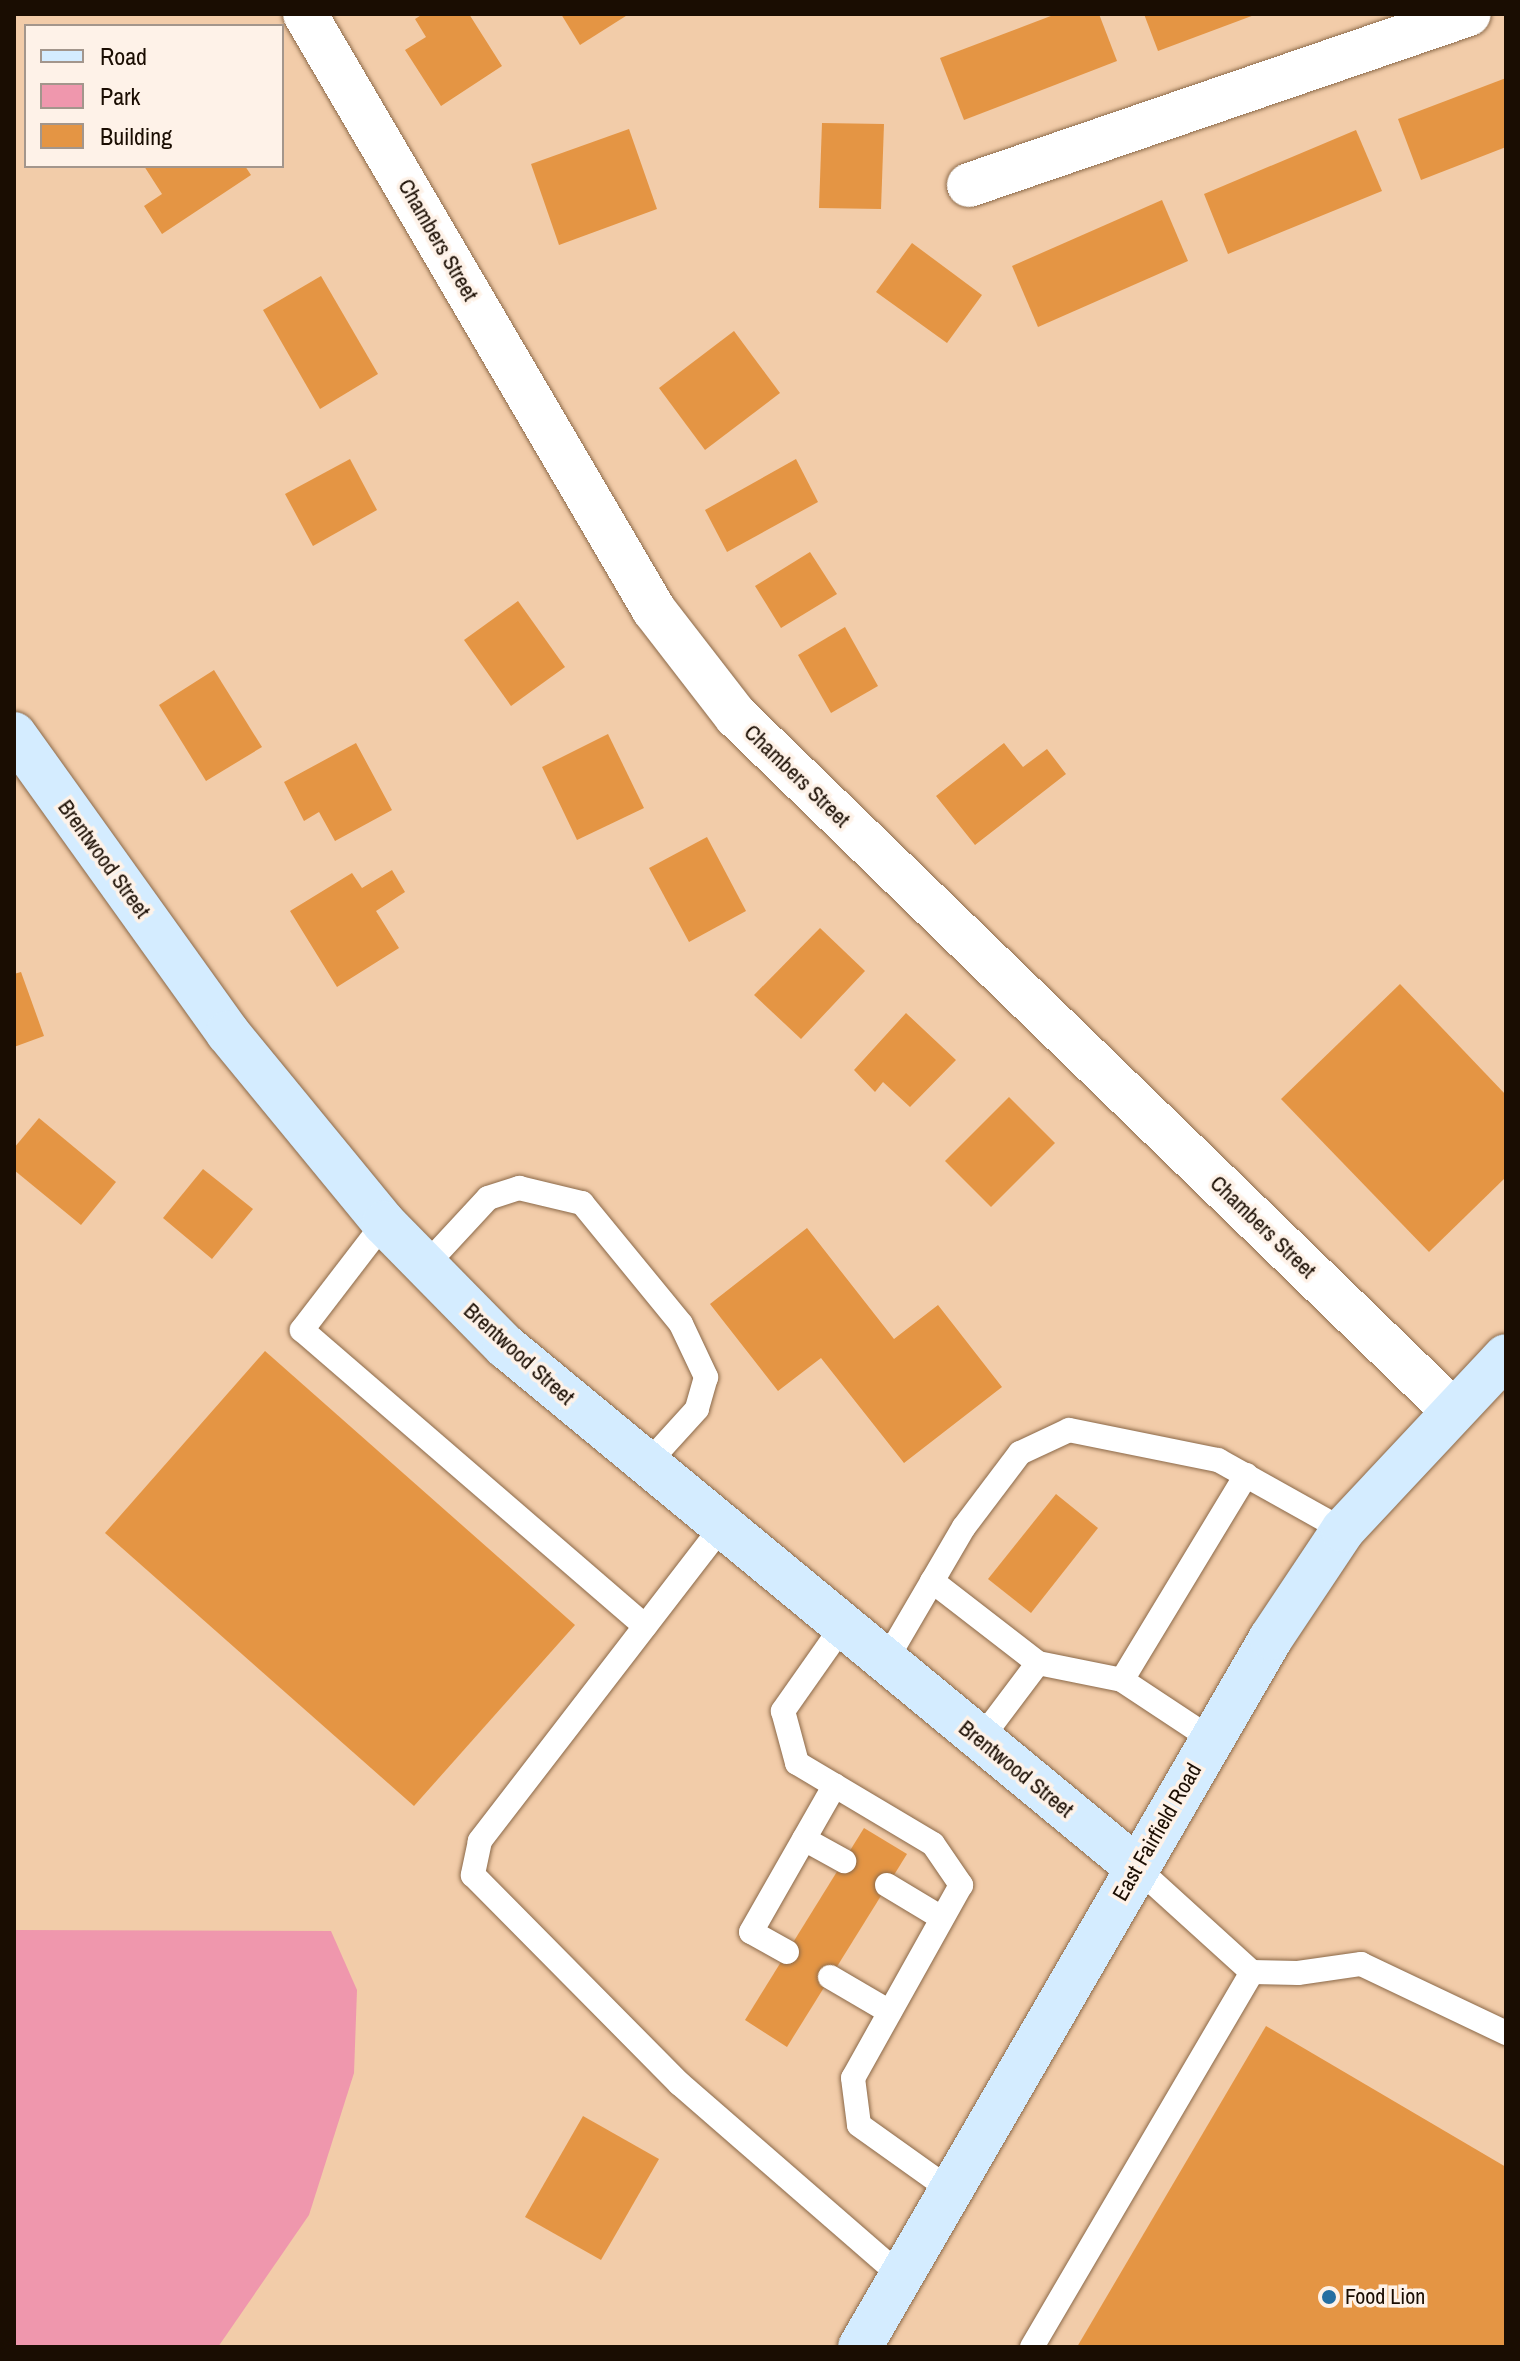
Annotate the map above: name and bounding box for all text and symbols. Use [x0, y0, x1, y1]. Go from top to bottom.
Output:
legend [24, 24, 284, 168]
text: Road [100, 40, 147, 72]
text: Park [100, 80, 140, 112]
text: Building [100, 120, 172, 152]
street label: Chambers Street [392, 174, 484, 306]
street label: Chambers Street [739, 719, 855, 833]
street label: Brentwood Street [52, 795, 156, 923]
street label: Chambers Street [1205, 1170, 1321, 1284]
street label: Brentwood Street [458, 1298, 580, 1410]
street label: Brentwood Street [954, 1715, 1078, 1823]
street label: East Fairfield Road [1107, 1758, 1207, 1906]
place label: Food Lion [1345, 2284, 1425, 2310]
marker: Food Lion [1320, 2288, 1338, 2306]

